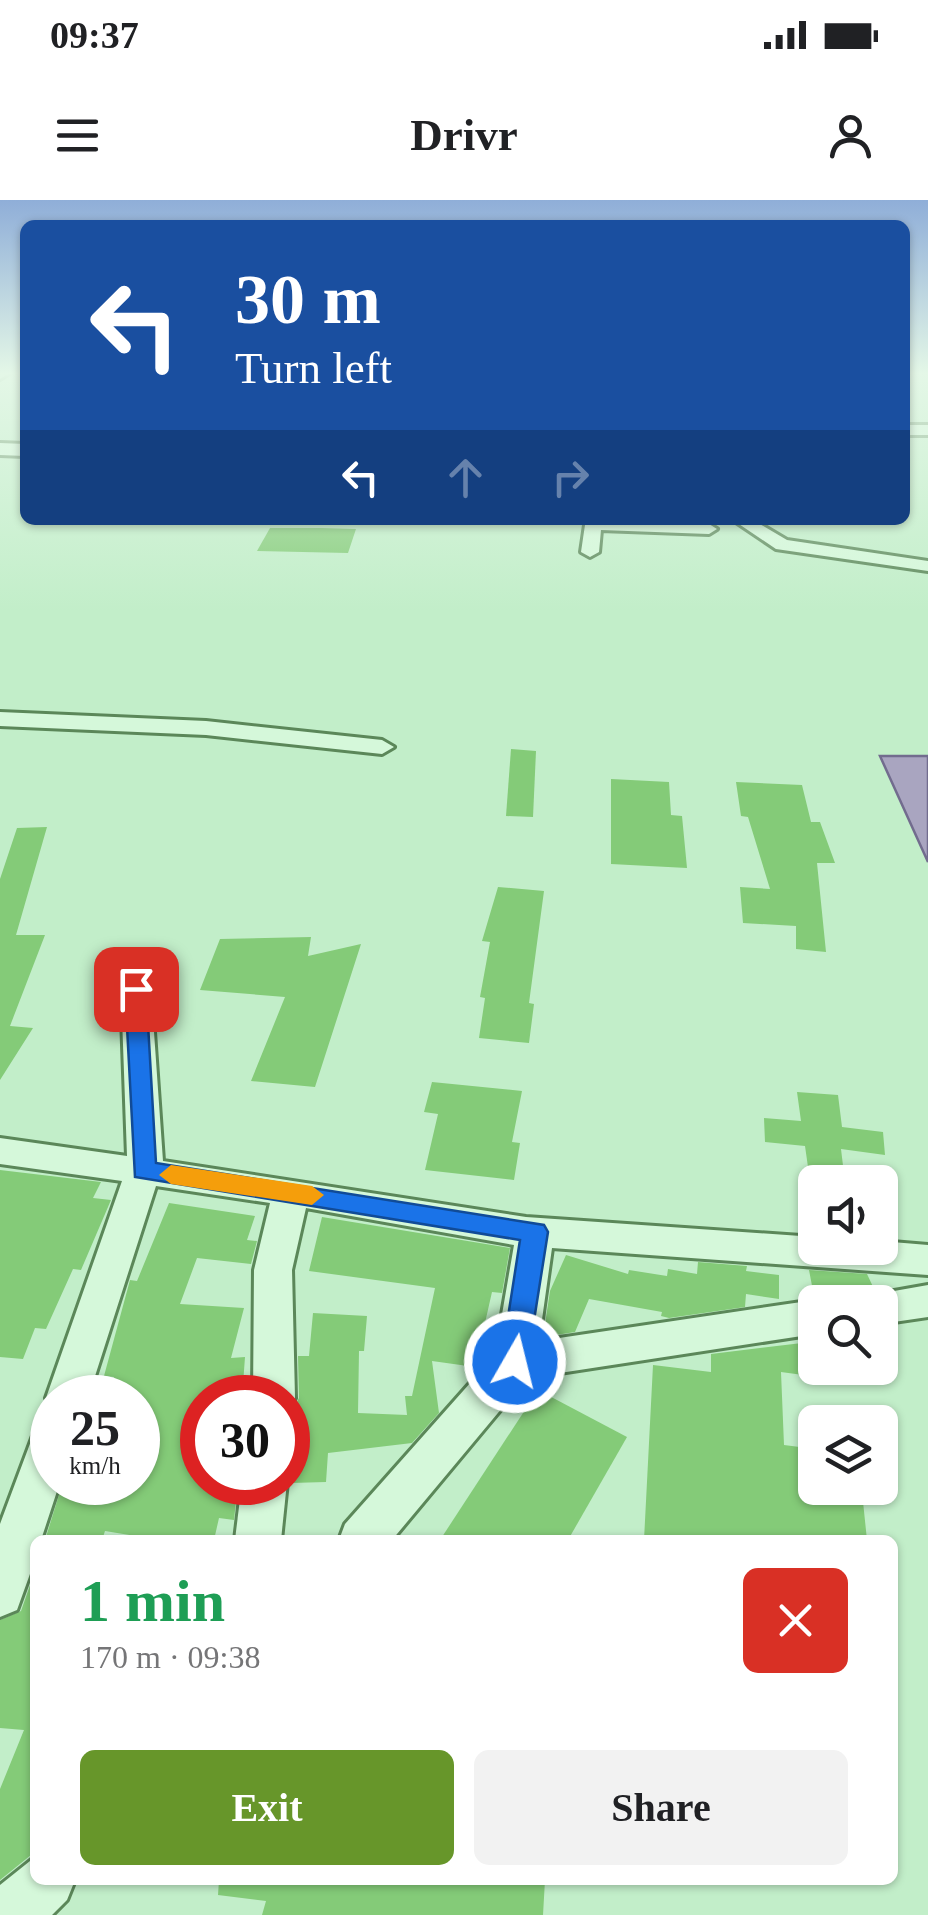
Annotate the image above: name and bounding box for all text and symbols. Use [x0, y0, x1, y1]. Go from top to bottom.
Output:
text: 09:37 [50, 14, 139, 56]
icon: menu [50, 108, 105, 163]
icon: person [823, 108, 878, 163]
text: Drivr [410, 110, 518, 160]
icon: left [70, 260, 200, 390]
text: 30 m [235, 261, 381, 338]
text: Turn left [235, 343, 392, 393]
icon: left [333, 450, 388, 505]
icon: ahead [438, 450, 493, 505]
icon: right [543, 450, 598, 505]
pin [94, 947, 179, 1032]
icon: arrive [109, 962, 164, 1017]
map controls [798, 1165, 898, 1505]
button: sound [798, 1165, 898, 1265]
button: search [798, 1285, 898, 1385]
position arrow [463, 1310, 567, 1414]
speed limit sign: 30 [180, 1375, 310, 1505]
text: 25 [70, 1400, 120, 1456]
button: layers [798, 1405, 898, 1505]
text: km/h [69, 1452, 121, 1479]
text: 1 min [80, 1568, 225, 1634]
button: close [743, 1568, 848, 1673]
text: 170 m · 09:38 [80, 1639, 260, 1675]
button: Exit [80, 1750, 454, 1865]
button: Share [474, 1750, 848, 1865]

